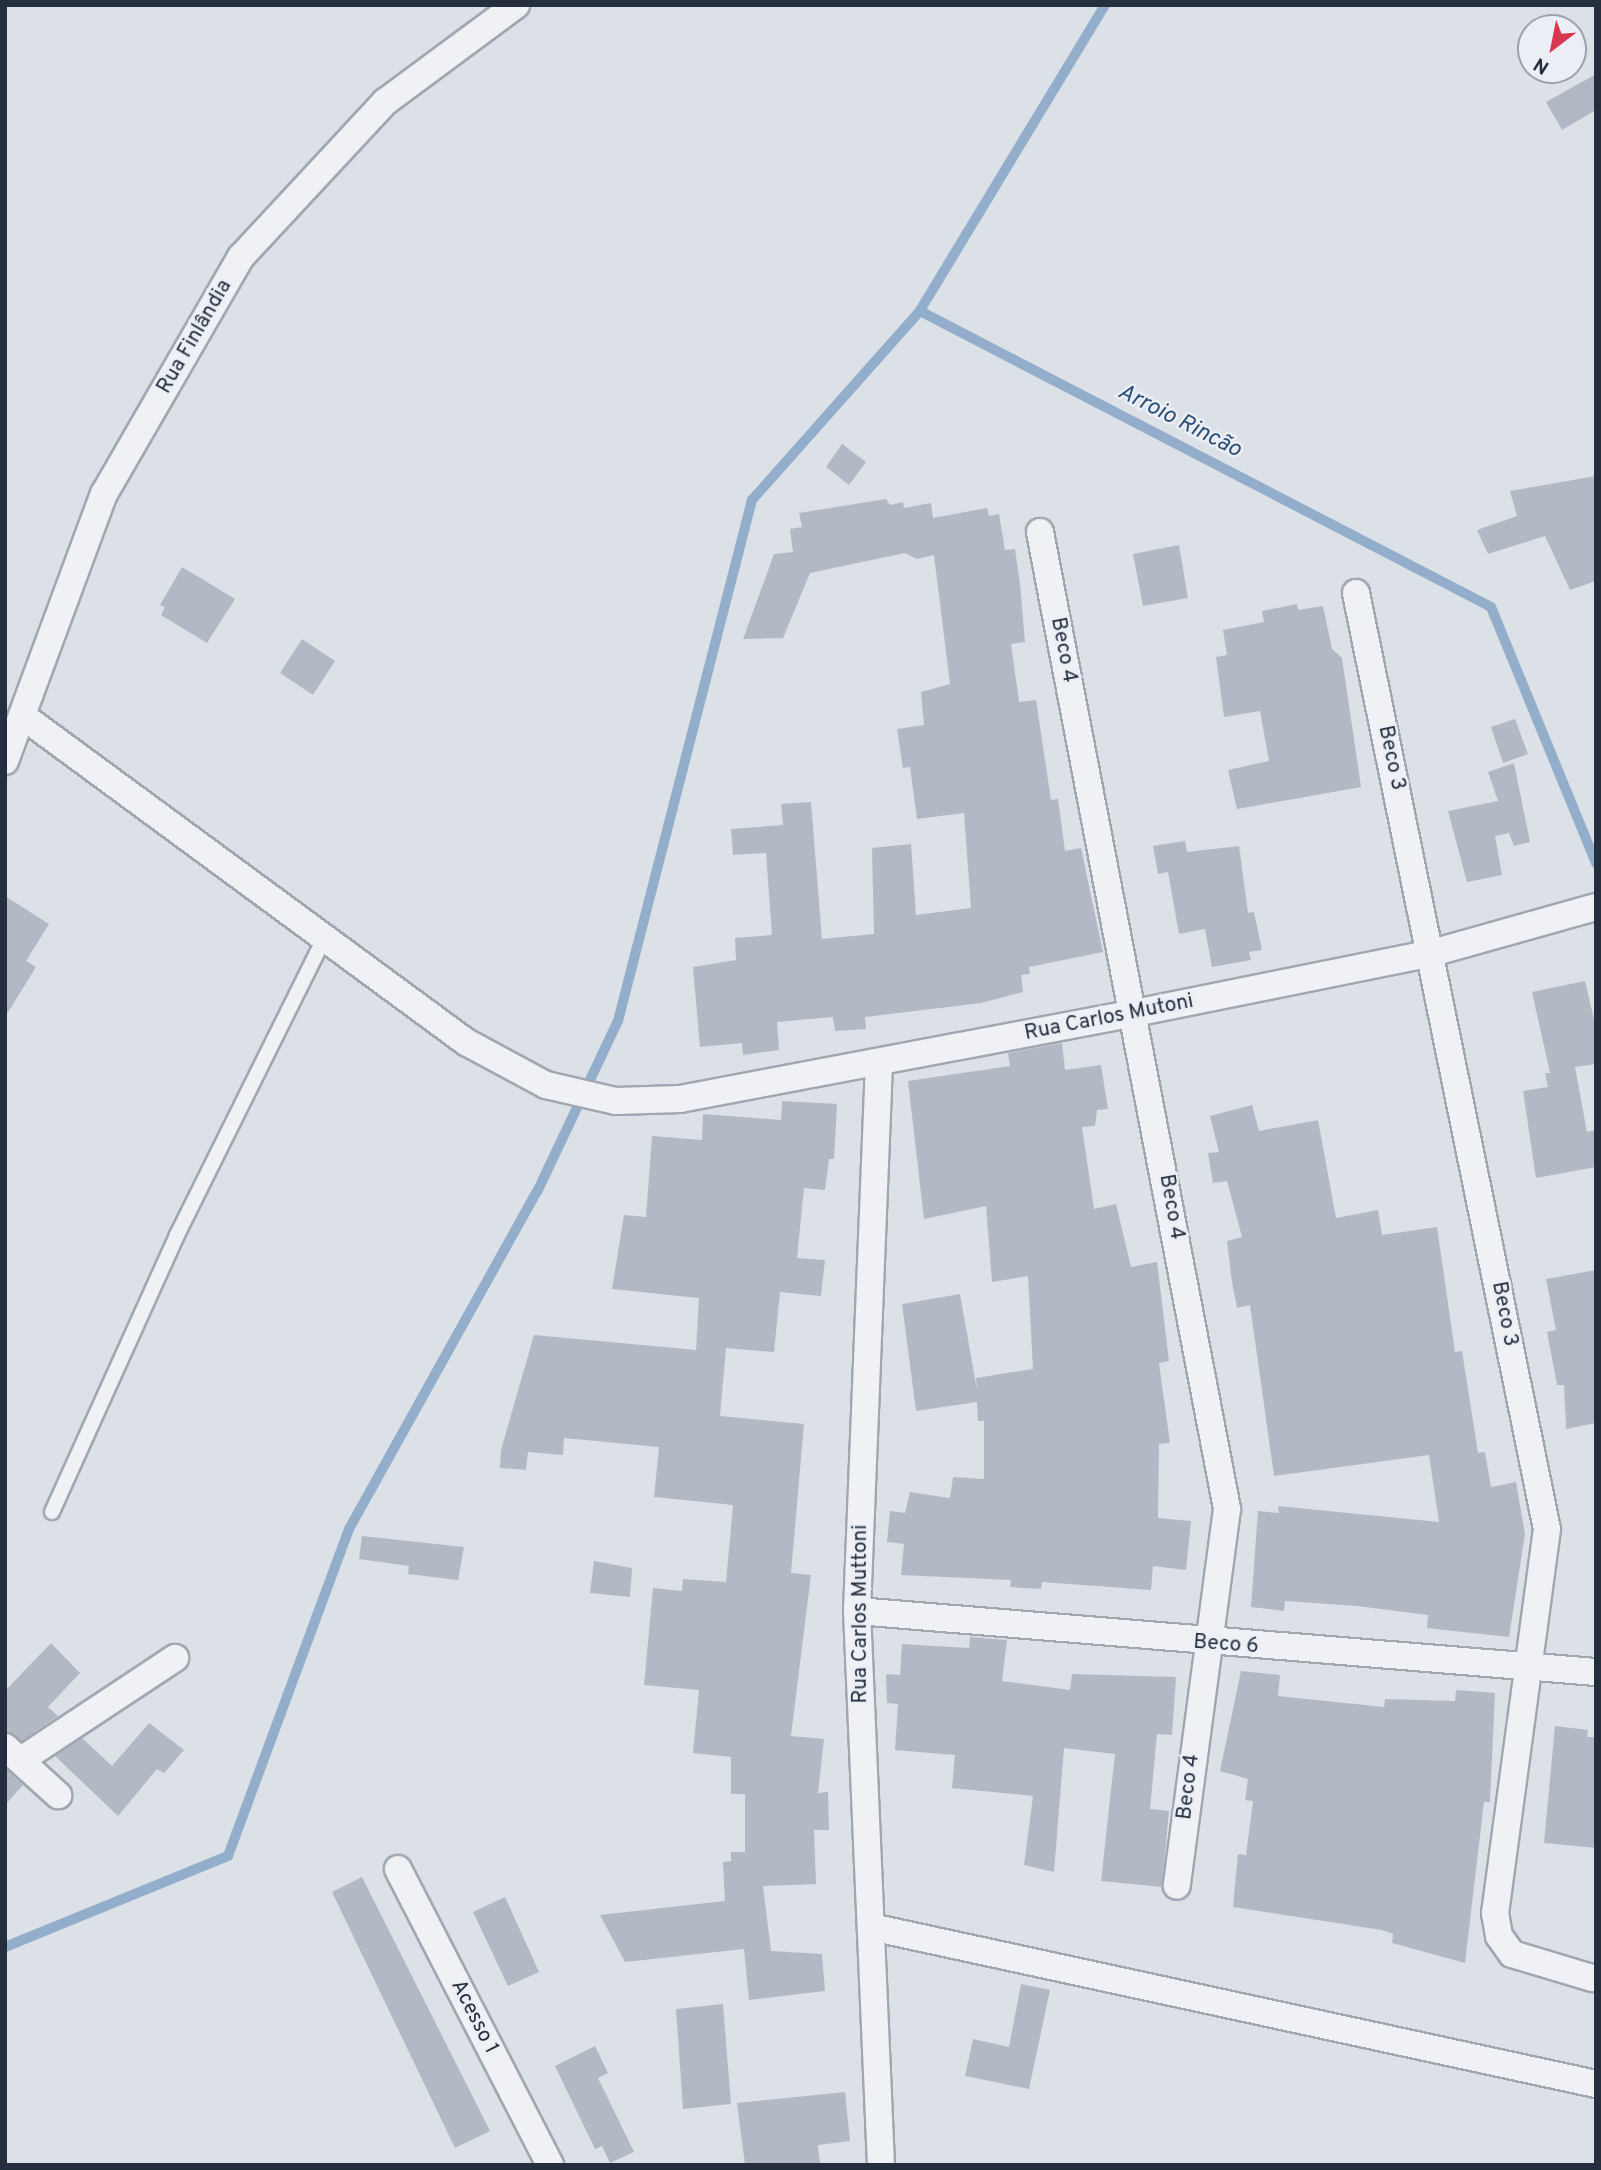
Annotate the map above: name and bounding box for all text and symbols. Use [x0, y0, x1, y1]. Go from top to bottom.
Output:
north arrow [1517, 14, 1587, 84]
text: N [1530, 51, 1554, 79]
street label: Rua Finlândia [152, 276, 238, 398]
water label: Arroio Rincão [1113, 379, 1245, 465]
street label: Beco 4 [1044, 615, 1082, 685]
street label: Beco 3 [1372, 723, 1410, 793]
street label: Rua Carlos Mutoni [1022, 989, 1196, 1047]
street label: Beco 4 [1153, 1172, 1189, 1242]
street label: Beco 3 [1485, 1279, 1523, 1349]
street label: Rua Carlos Muttoni [848, 1524, 874, 1704]
street label: Beco 6 [1192, 1630, 1260, 1660]
street label: Beco 4 [1172, 1753, 1206, 1821]
street label: Acesso 1 [445, 1976, 503, 2058]

